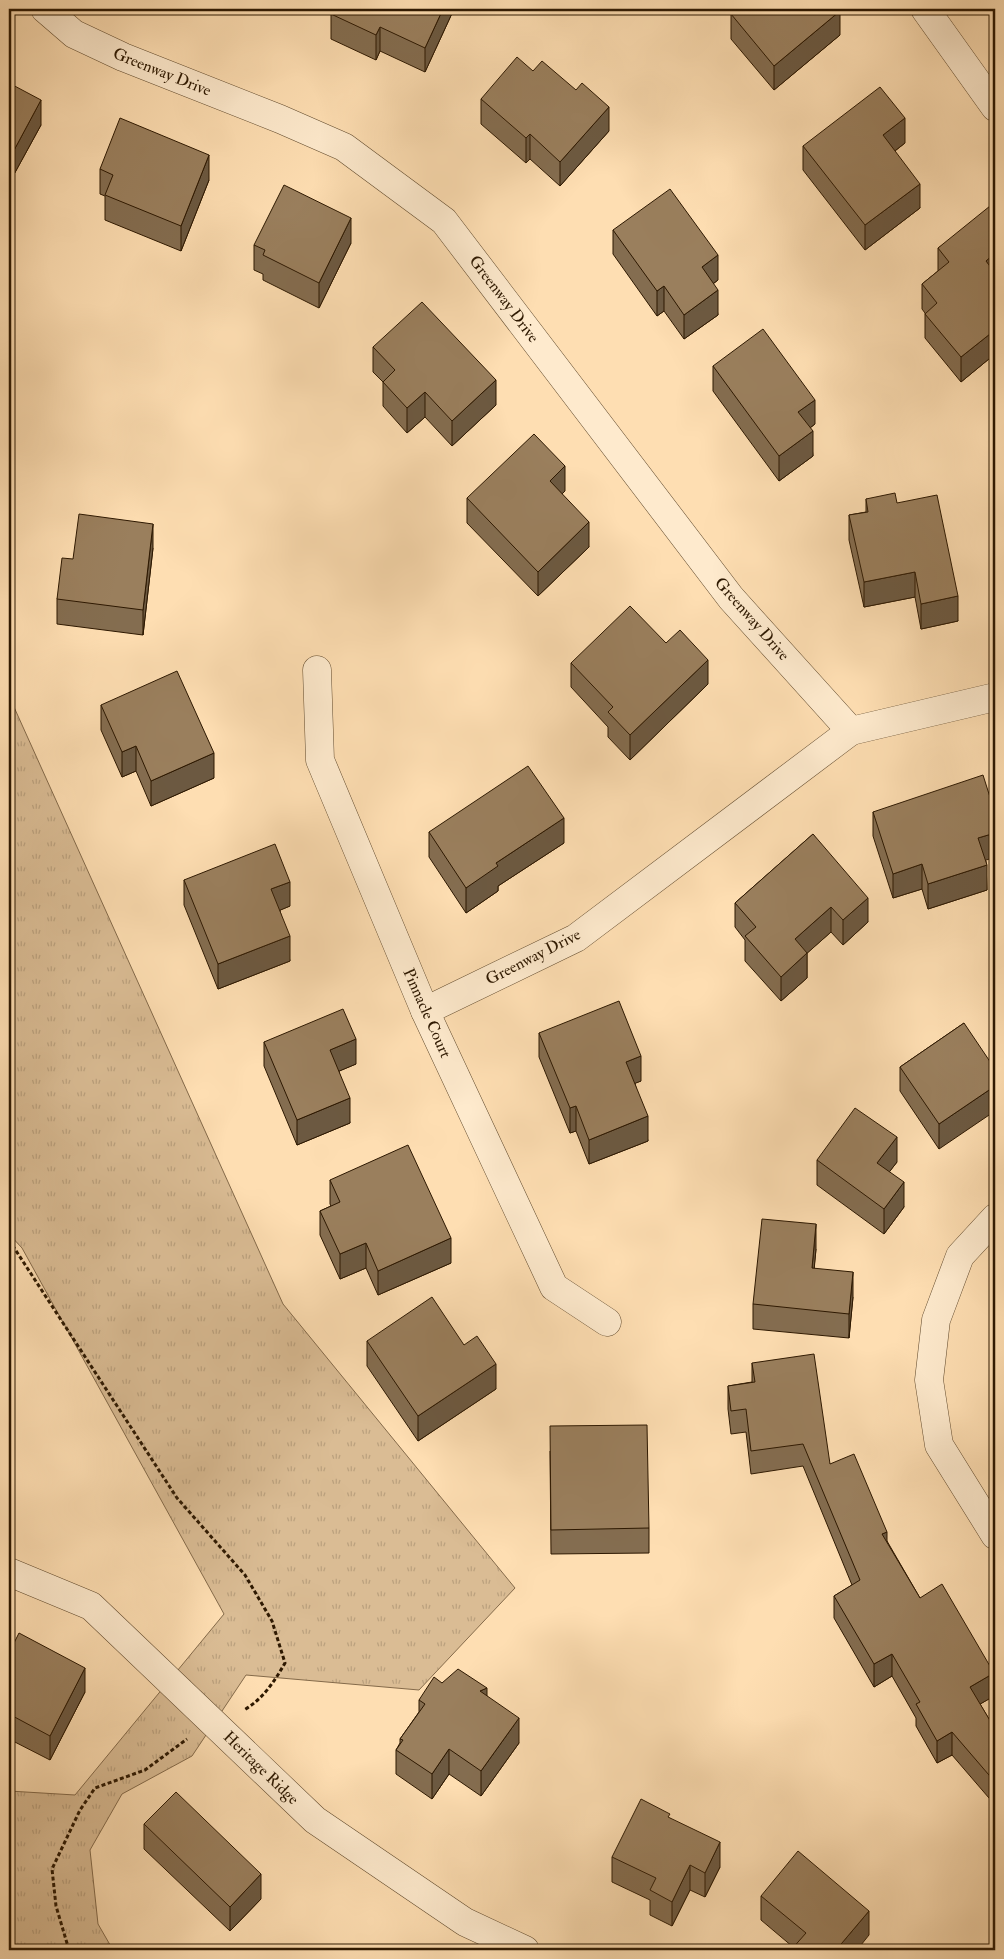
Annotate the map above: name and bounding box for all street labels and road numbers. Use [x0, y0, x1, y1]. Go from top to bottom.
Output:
street label: Greenway Drive [110, 43, 214, 101]
street label: Greenway Drive [465, 251, 543, 347]
street label: Greenway Drive [710, 573, 794, 665]
street label: Greenway Drive [482, 924, 584, 990]
street label: Pinnacle Court [398, 965, 456, 1061]
street label: Heritage Ridge [219, 1727, 303, 1809]

